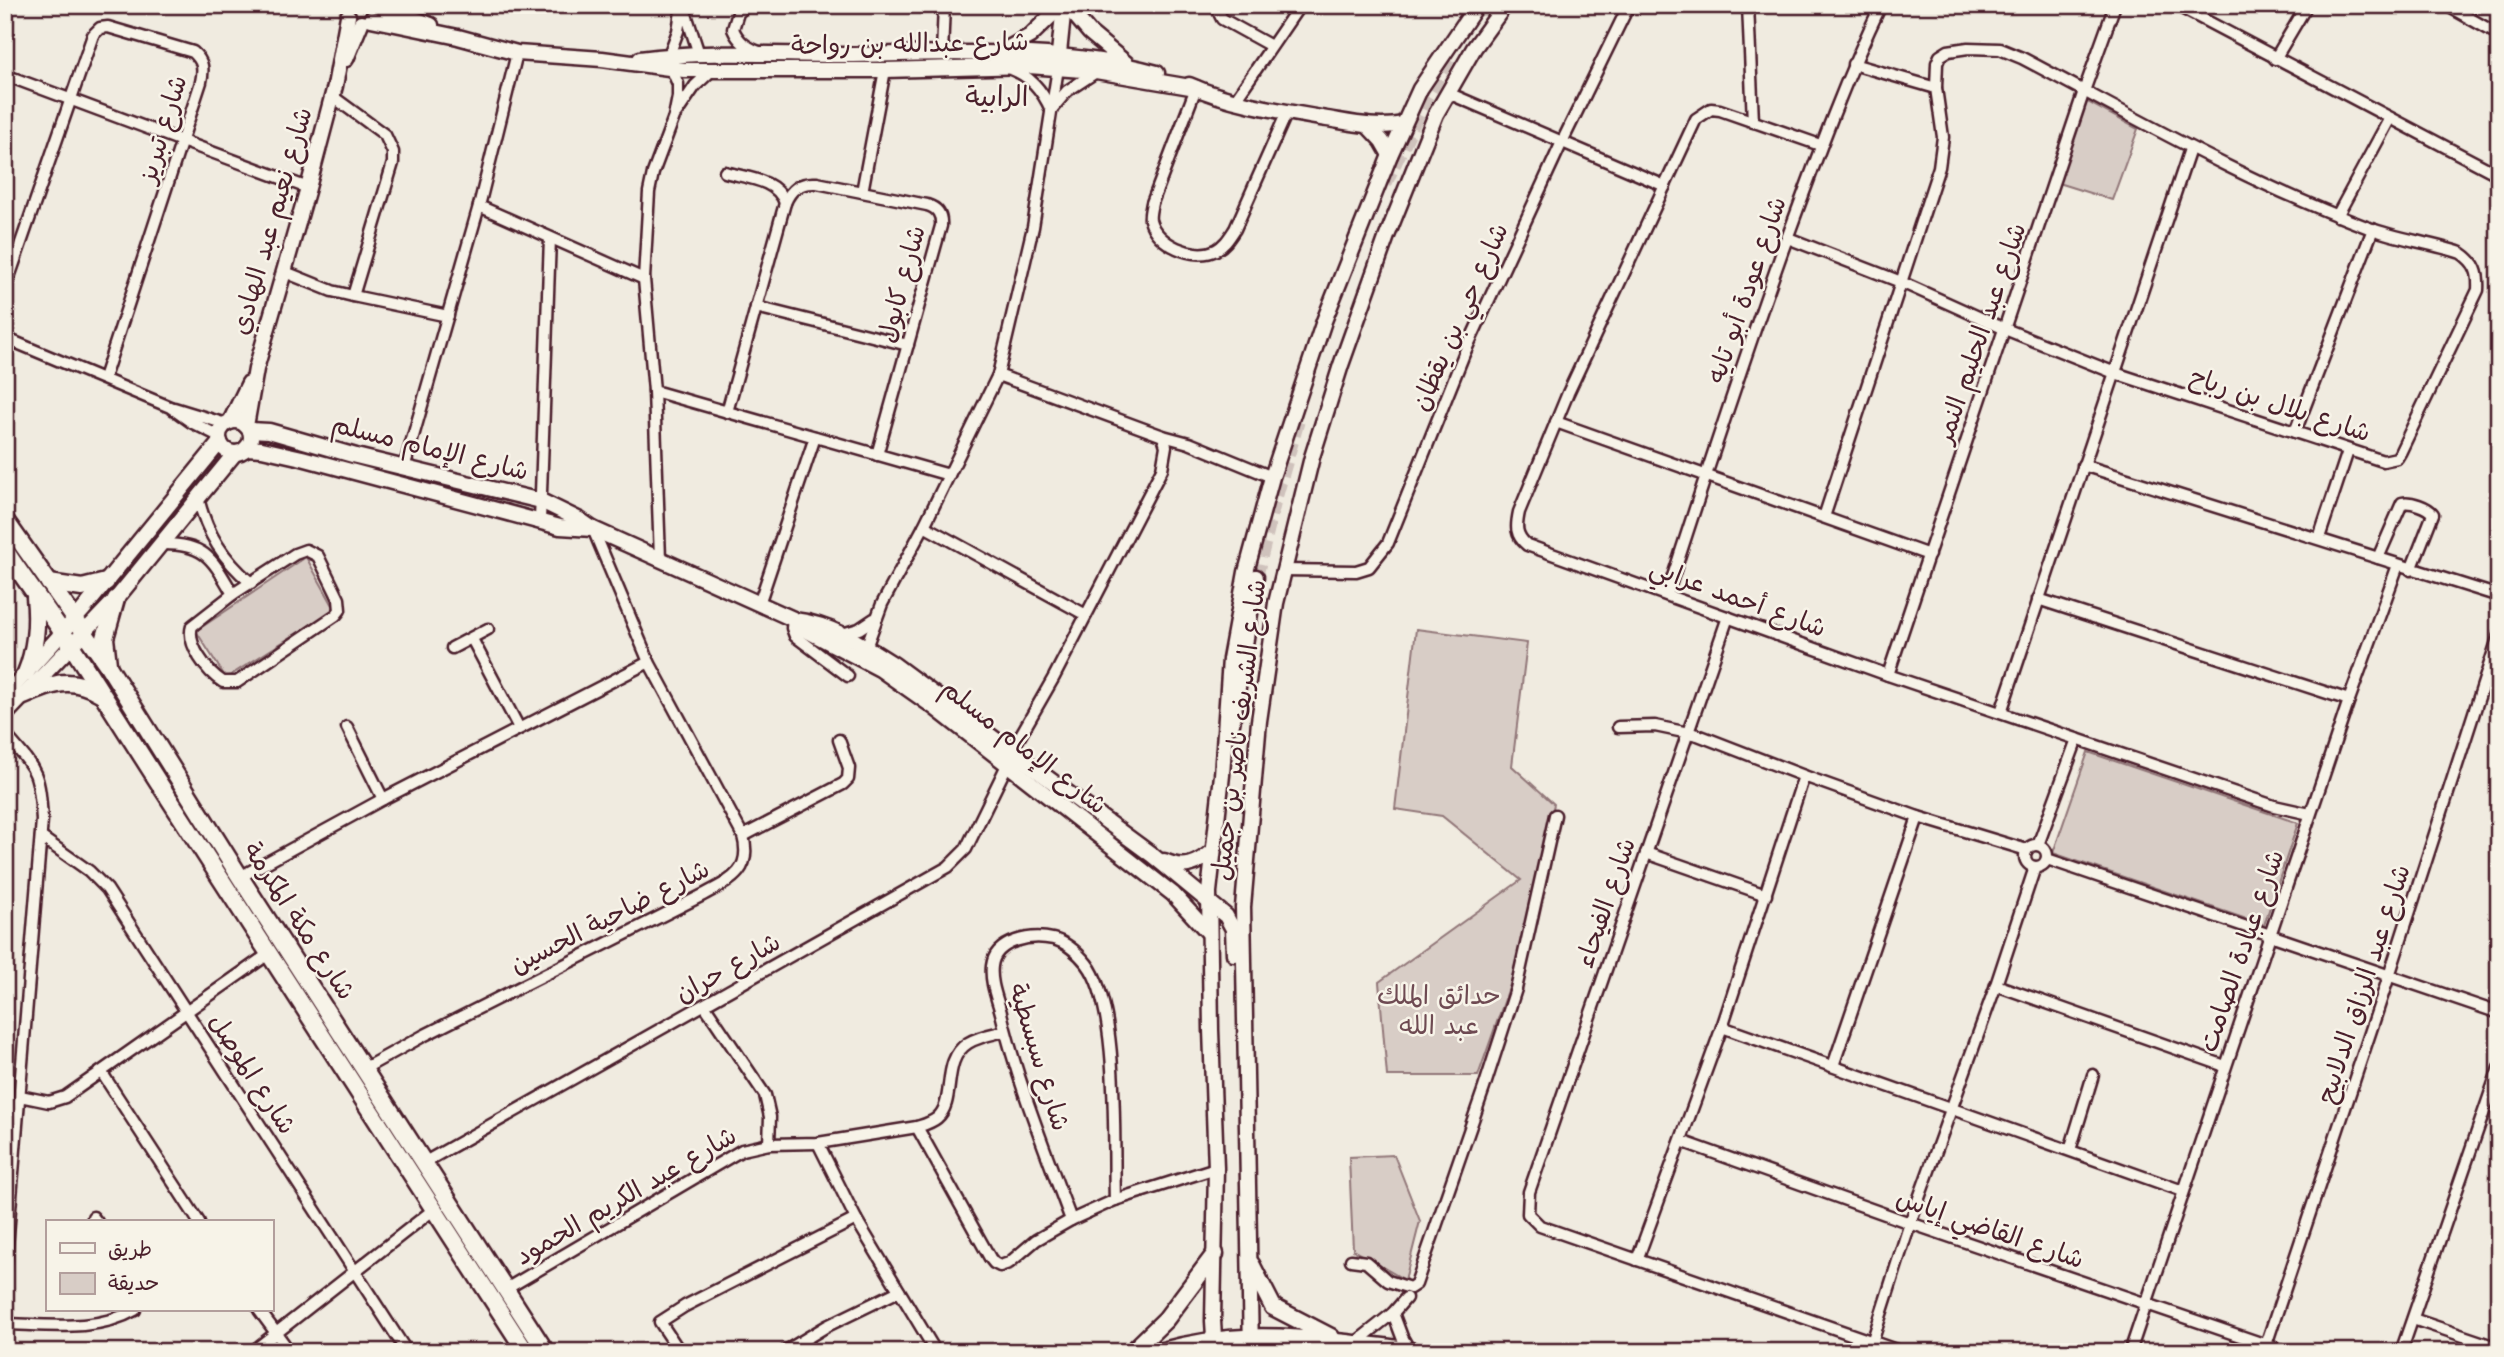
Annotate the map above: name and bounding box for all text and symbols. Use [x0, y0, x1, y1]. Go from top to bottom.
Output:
street label: شارع عبدالله بن رواحة [791, 27, 1029, 63]
street label: شارع تبريز [132, 71, 196, 189]
district label: الرابية [965, 81, 1029, 114]
street label: شارع نعيم عبد الهادي [225, 104, 323, 339]
street label: شارع عودة أبو تايه [1700, 192, 1795, 388]
street label: شارع حي بن يقظان [1405, 218, 1521, 418]
street label: شارع عبد الحليم النمر [1929, 219, 2037, 450]
street label: شارع كابول [872, 222, 934, 346]
street label: شارع بلال بن رباح [2185, 362, 2374, 450]
street label: شارع الإمام مسلم [328, 409, 532, 491]
street label: شارع أحمد عرابي [1644, 551, 1830, 650]
street label: شارع الشريف ناصر بن جميل [1206, 578, 1274, 883]
street label: شارع الإمام مسلم [933, 673, 1113, 824]
street label: شارع الفيحاء [1570, 834, 1644, 973]
street label: شارع مكة المكرمة [235, 836, 361, 1007]
street label: شارع عبادة الصامت [2193, 846, 2293, 1057]
street label: شارع ضاحية الحسين [505, 854, 716, 982]
street label: شارع عبد الرزاق الدلابيح [2311, 861, 2419, 1108]
street label: شارع حران [670, 927, 787, 1011]
street label: شارع سبسطية [1000, 980, 1076, 1135]
park label: حدائق الملك عبد الله [1377, 981, 1501, 1041]
street label: شارع الموصل [200, 1008, 302, 1141]
street label: شارع عبد الكريم الحمود [510, 1120, 744, 1275]
street label: شارع القاضي إياس [1890, 1183, 2088, 1282]
legend [46, 1220, 273, 1312]
text: طريق [108, 1237, 152, 1261]
text: حديقة [108, 1271, 159, 1295]

